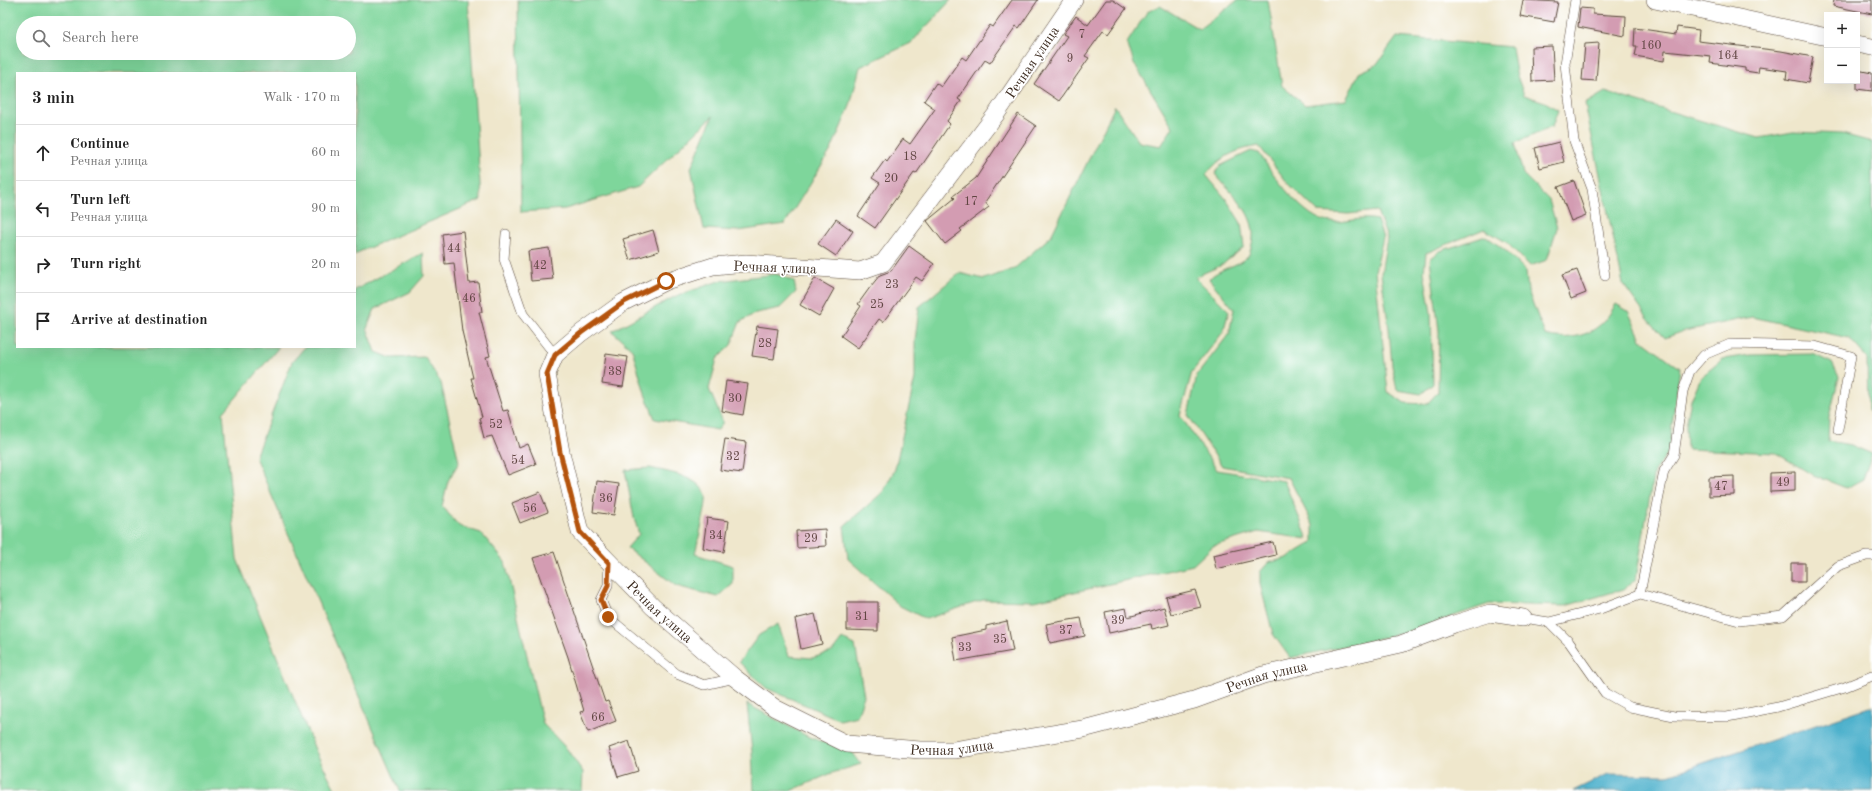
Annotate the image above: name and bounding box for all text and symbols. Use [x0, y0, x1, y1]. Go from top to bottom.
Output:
map controls [1824, 12, 1860, 84]
button: + [1824, 12, 1860, 48]
search box [16, 16, 356, 60]
street label: Речная улица [1004, 24, 1062, 101]
icon: search [30, 27, 52, 49]
house number: 7 [1079, 29, 1085, 41]
text: Search here [62, 31, 139, 46]
house number: 160 [1641, 40, 1661, 52]
button: − [1824, 48, 1860, 84]
house number: 164 [1718, 50, 1738, 62]
house number: 9 [1067, 53, 1073, 65]
text: 3 min [32, 90, 75, 107]
text: Walk · 170 m [263, 91, 340, 104]
text: Continue [70, 137, 129, 152]
icon: ahead [32, 142, 54, 164]
text: 60 m [311, 146, 340, 159]
house number: 18 [903, 151, 917, 163]
text: Речная улица [70, 155, 148, 168]
house number: 20 [884, 173, 898, 185]
text: Turn left [70, 193, 130, 208]
house number: 17 [964, 196, 978, 208]
icon: left [32, 198, 54, 220]
text: 90 m [311, 202, 340, 215]
text: Речная улица [70, 211, 148, 224]
house number: 44 [447, 243, 461, 255]
icon: right [32, 254, 54, 276]
text: Turn right [70, 257, 141, 272]
text: 20 m [311, 258, 340, 271]
house number: 42 [533, 260, 547, 272]
street label: Речная улица [733, 260, 817, 276]
route start [657, 272, 675, 290]
house number: 23 [885, 279, 899, 291]
house number: 46 [462, 293, 476, 305]
house number: 25 [870, 298, 884, 311]
icon: arrive [32, 310, 54, 332]
text: Arrive at destination [70, 313, 208, 328]
house number: 28 [758, 338, 772, 350]
house number: 38 [608, 366, 622, 378]
house number: 30 [728, 393, 742, 405]
house number: 52 [489, 418, 503, 431]
house number: 32 [726, 451, 740, 463]
house number: 54 [511, 454, 525, 467]
house number: 49 [1776, 477, 1790, 489]
house number: 47 [1714, 481, 1728, 493]
house number: 36 [599, 493, 613, 505]
house number: 56 [523, 502, 537, 515]
house number: 34 [709, 530, 723, 542]
house number: 29 [804, 533, 818, 545]
street label: Речная улица [624, 578, 695, 646]
route end [599, 608, 617, 626]
house number: 31 [855, 611, 869, 623]
house number: 39 [1111, 615, 1125, 627]
house number: 37 [1059, 625, 1073, 637]
house number: 35 [993, 633, 1007, 646]
house number: 33 [958, 642, 972, 654]
street label: Речная улица [1224, 659, 1309, 696]
house number: 66 [591, 712, 605, 724]
street label: Речная улица [909, 738, 995, 758]

